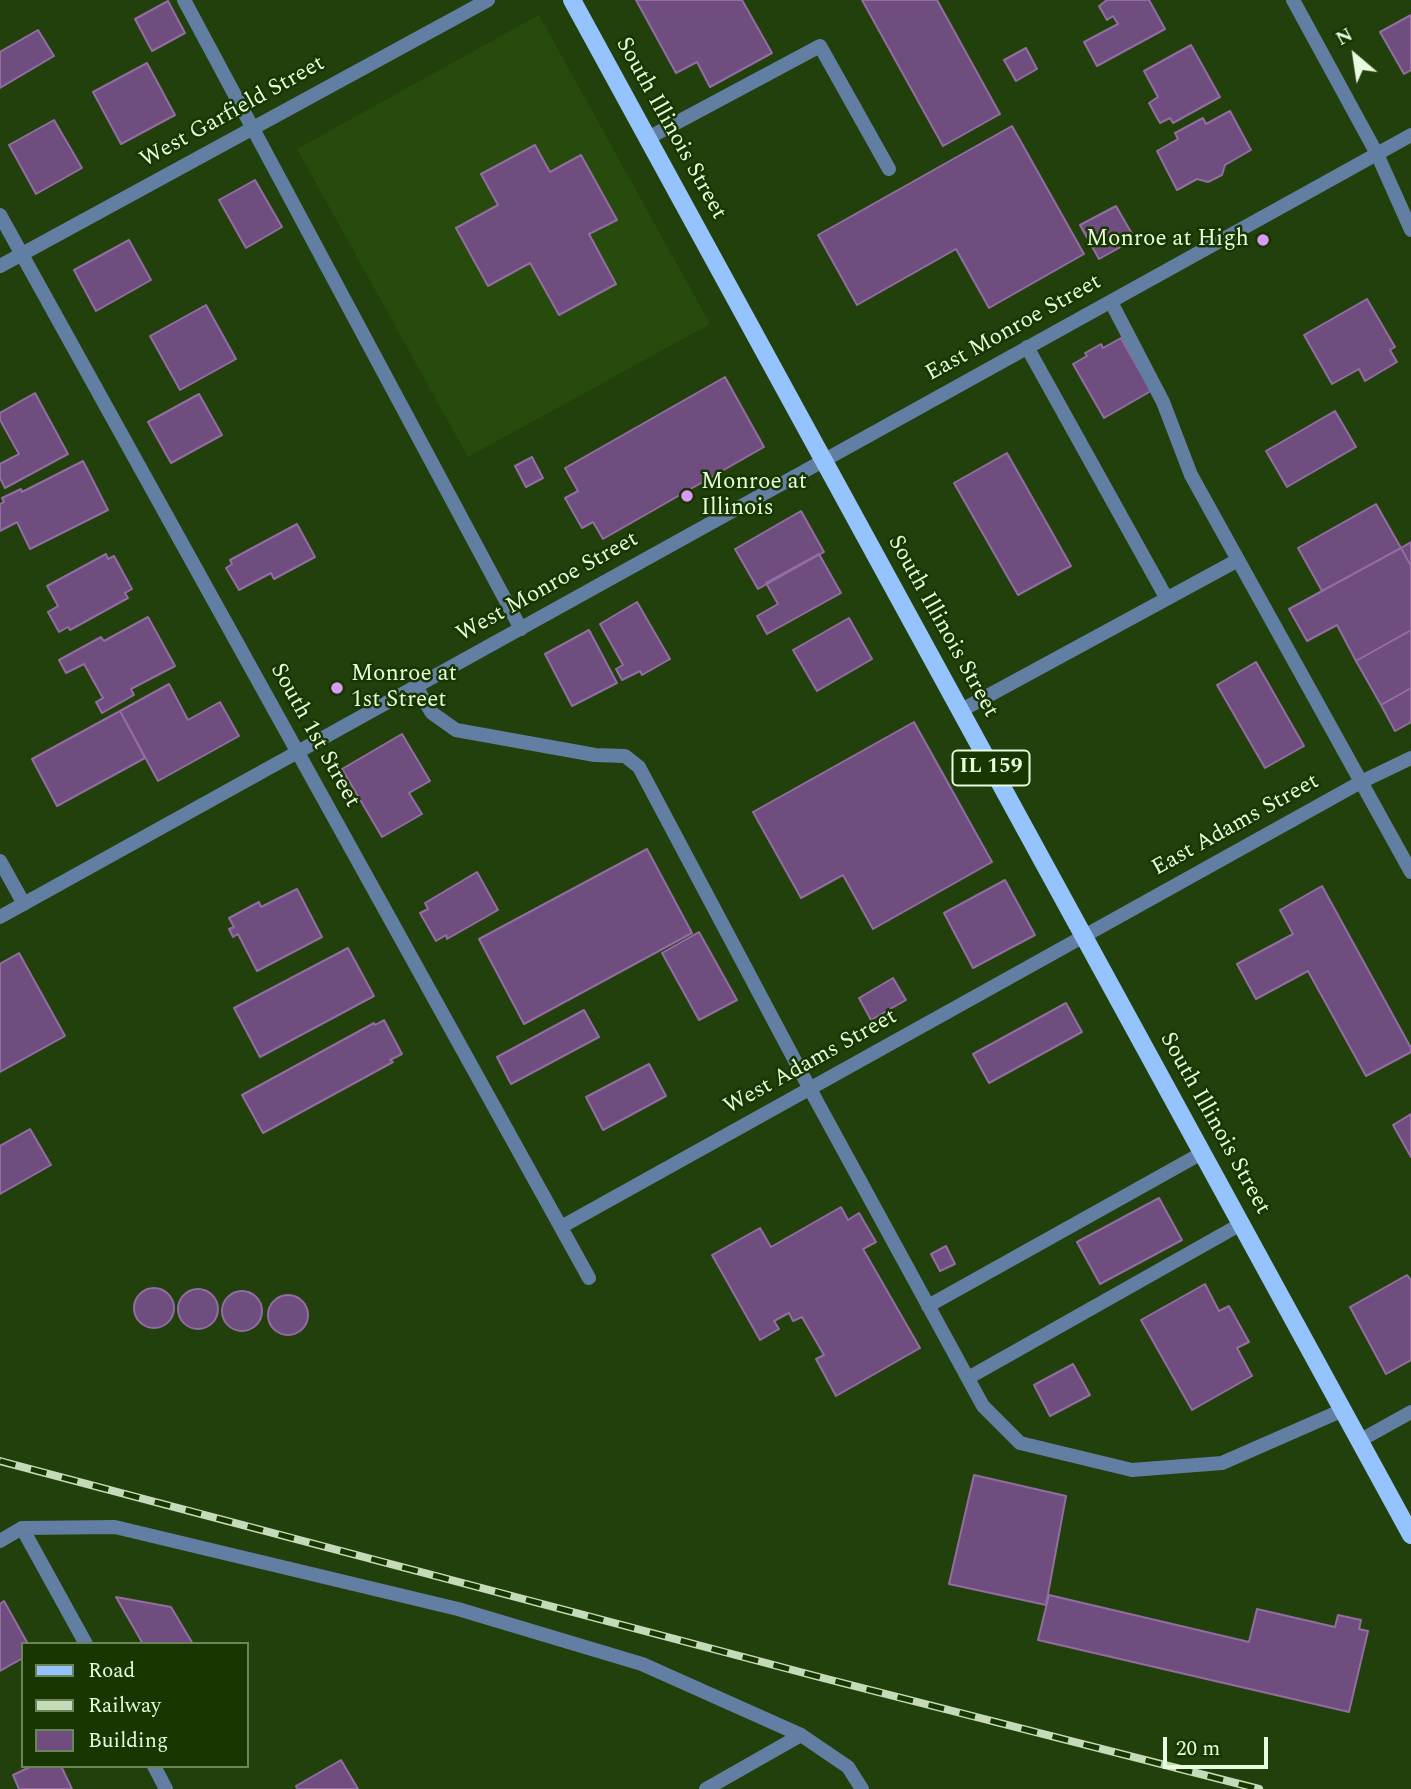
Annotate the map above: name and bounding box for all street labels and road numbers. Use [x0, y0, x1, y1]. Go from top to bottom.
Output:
street label: South Illinois Street [608, 33, 732, 225]
street label: West Garfield Street [136, 51, 330, 175]
street label: East Monroe Street [921, 269, 1107, 389]
street label: West Monroe Street [452, 527, 644, 649]
street label: South Illinois Street [880, 531, 1004, 723]
street label: South 1st Street [263, 659, 365, 813]
road number: IL 159 [953, 750, 1030, 786]
street label: East Adams Street [1148, 769, 1324, 883]
street label: West Adams Street [720, 1004, 902, 1122]
street label: South Illinois Street [1152, 1028, 1276, 1220]

